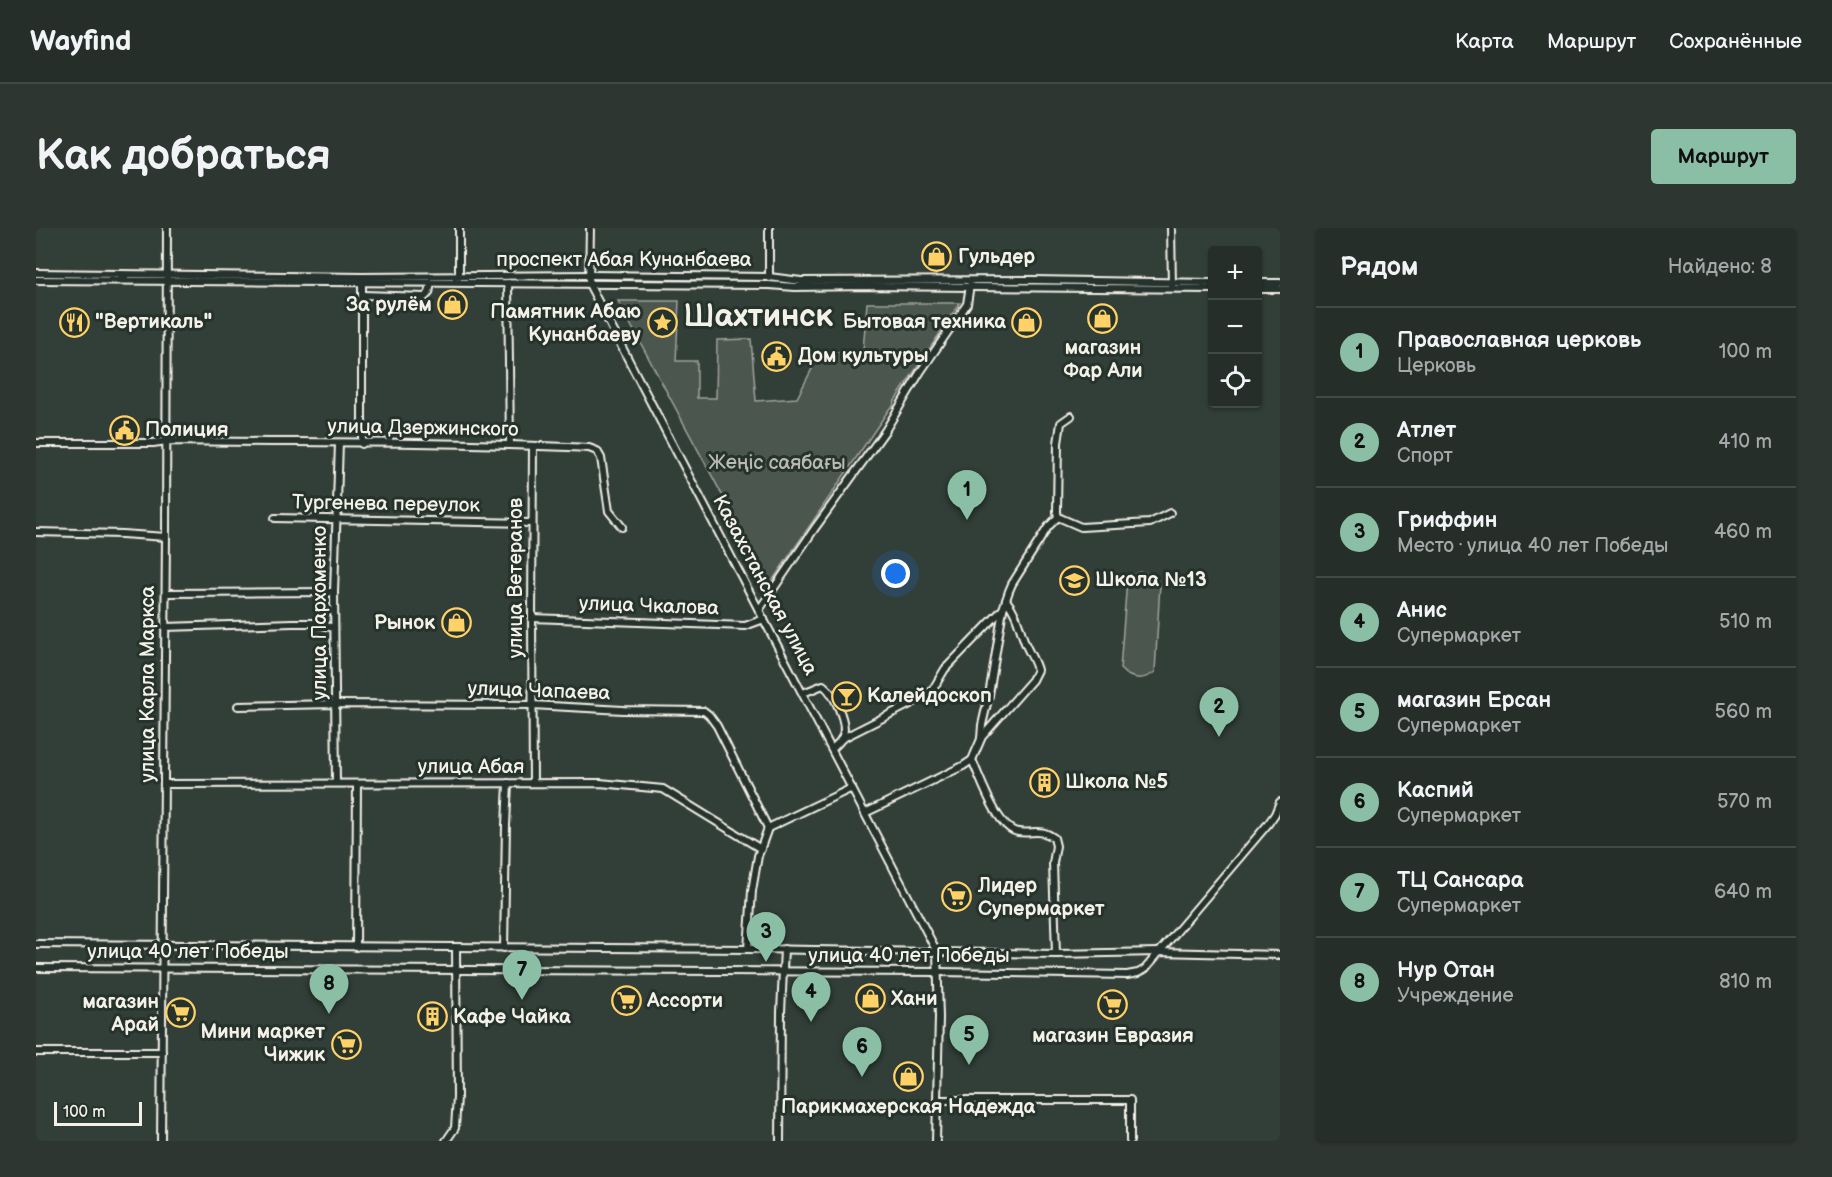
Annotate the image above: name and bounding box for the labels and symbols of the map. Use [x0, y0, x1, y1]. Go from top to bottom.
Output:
shop icon: Гульдер [921, 241, 953, 273]
place label: Гульдер [958, 245, 1035, 269]
street label: проспект Абая Кунанбаева [496, 248, 752, 272]
shop icon: За рулём [437, 289, 469, 321]
place label: За рулём [346, 293, 432, 317]
district label: Шахтинск [683, 297, 833, 336]
place label: Памятник Абаю Кунанбаеву [490, 300, 641, 347]
shop icon: магазин Фар Али [1087, 302, 1119, 334]
restaurant icon: "Вертикаль" [58, 306, 90, 338]
shop icon: Бытовая техника [1011, 306, 1043, 338]
place icon: Памятник Абаю Кунанбаеву [646, 307, 678, 339]
place label: "Вертикаль" [95, 310, 212, 334]
place label: Бытовая техника [843, 310, 1006, 334]
place label: магазин Фар Али [1063, 336, 1143, 383]
public building icon: Дом культуры [761, 340, 793, 372]
place label: Дом культуры [798, 344, 929, 368]
public building icon: Полиция [108, 414, 140, 446]
street label: улица Дзержинского [327, 414, 519, 442]
place label: Полиция [145, 418, 228, 442]
park label: Жеңіс саябағы [708, 451, 846, 475]
pin: 1 [948, 470, 986, 520]
street label: Тургенева переулок [292, 490, 481, 518]
street label: Казахстанская улица [707, 491, 823, 679]
street label: улица Ветеранов [504, 497, 528, 658]
street label: улица Пархоменко [308, 526, 332, 700]
your location [881, 559, 910, 588]
school or university icon: Школа №13 [1058, 564, 1090, 596]
place label: Школа №13 [1095, 568, 1207, 592]
street label: улица Карла Маркса [136, 585, 160, 782]
street label: улица Чкалова [578, 592, 720, 620]
shop icon: Рынок [440, 607, 472, 639]
place label: Рынок [374, 611, 435, 635]
street label: улица Чапаева [467, 677, 611, 705]
bar icon: Калейдоскоп [830, 680, 862, 712]
place label: Калейдоскоп [867, 684, 992, 708]
pin: 2 [1200, 688, 1238, 737]
street label: улица Абая [418, 755, 524, 779]
building icon: Школа №5 [1028, 766, 1060, 798]
place label: Школа №5 [1065, 770, 1169, 794]
place label: Лидер Супермаркет [977, 874, 1105, 921]
supermarket icon: Лидер Супермаркет [941, 881, 973, 913]
pin: 3 [746, 912, 786, 962]
street label: улица 40 лет Победы [87, 940, 289, 964]
street label: улица 40 лет Победы [808, 944, 1010, 968]
pin: 7 [502, 950, 542, 1000]
pin: 8 [310, 964, 348, 1014]
pin: 4 [792, 972, 830, 1022]
shop icon: Хани [854, 983, 886, 1015]
supermarket icon: Ассорти [610, 985, 642, 1017]
place label: Хани [890, 987, 938, 1011]
place label: Ассорти [646, 989, 723, 1013]
supermarket icon: магазин Евразия [1097, 989, 1129, 1021]
place label: магазин Арай [82, 990, 159, 1037]
supermarket icon: магазин Арай [164, 997, 196, 1029]
building icon: Кафе Чайка [416, 1001, 448, 1033]
place label: Кафе Чайка [453, 1005, 571, 1029]
pin: 5 [950, 1016, 988, 1065]
place label: Мини маркет Чижик [200, 1020, 325, 1067]
place label: магазин Евразия [1032, 1024, 1194, 1048]
supermarket icon: Мини маркет Чижик [330, 1028, 362, 1060]
pin: 6 [842, 1028, 882, 1077]
shop icon: Парикмахерская Надежда [892, 1060, 924, 1092]
place label: Парикмахерская Надежда [781, 1095, 1035, 1119]
scale bar [54, 1099, 142, 1126]

